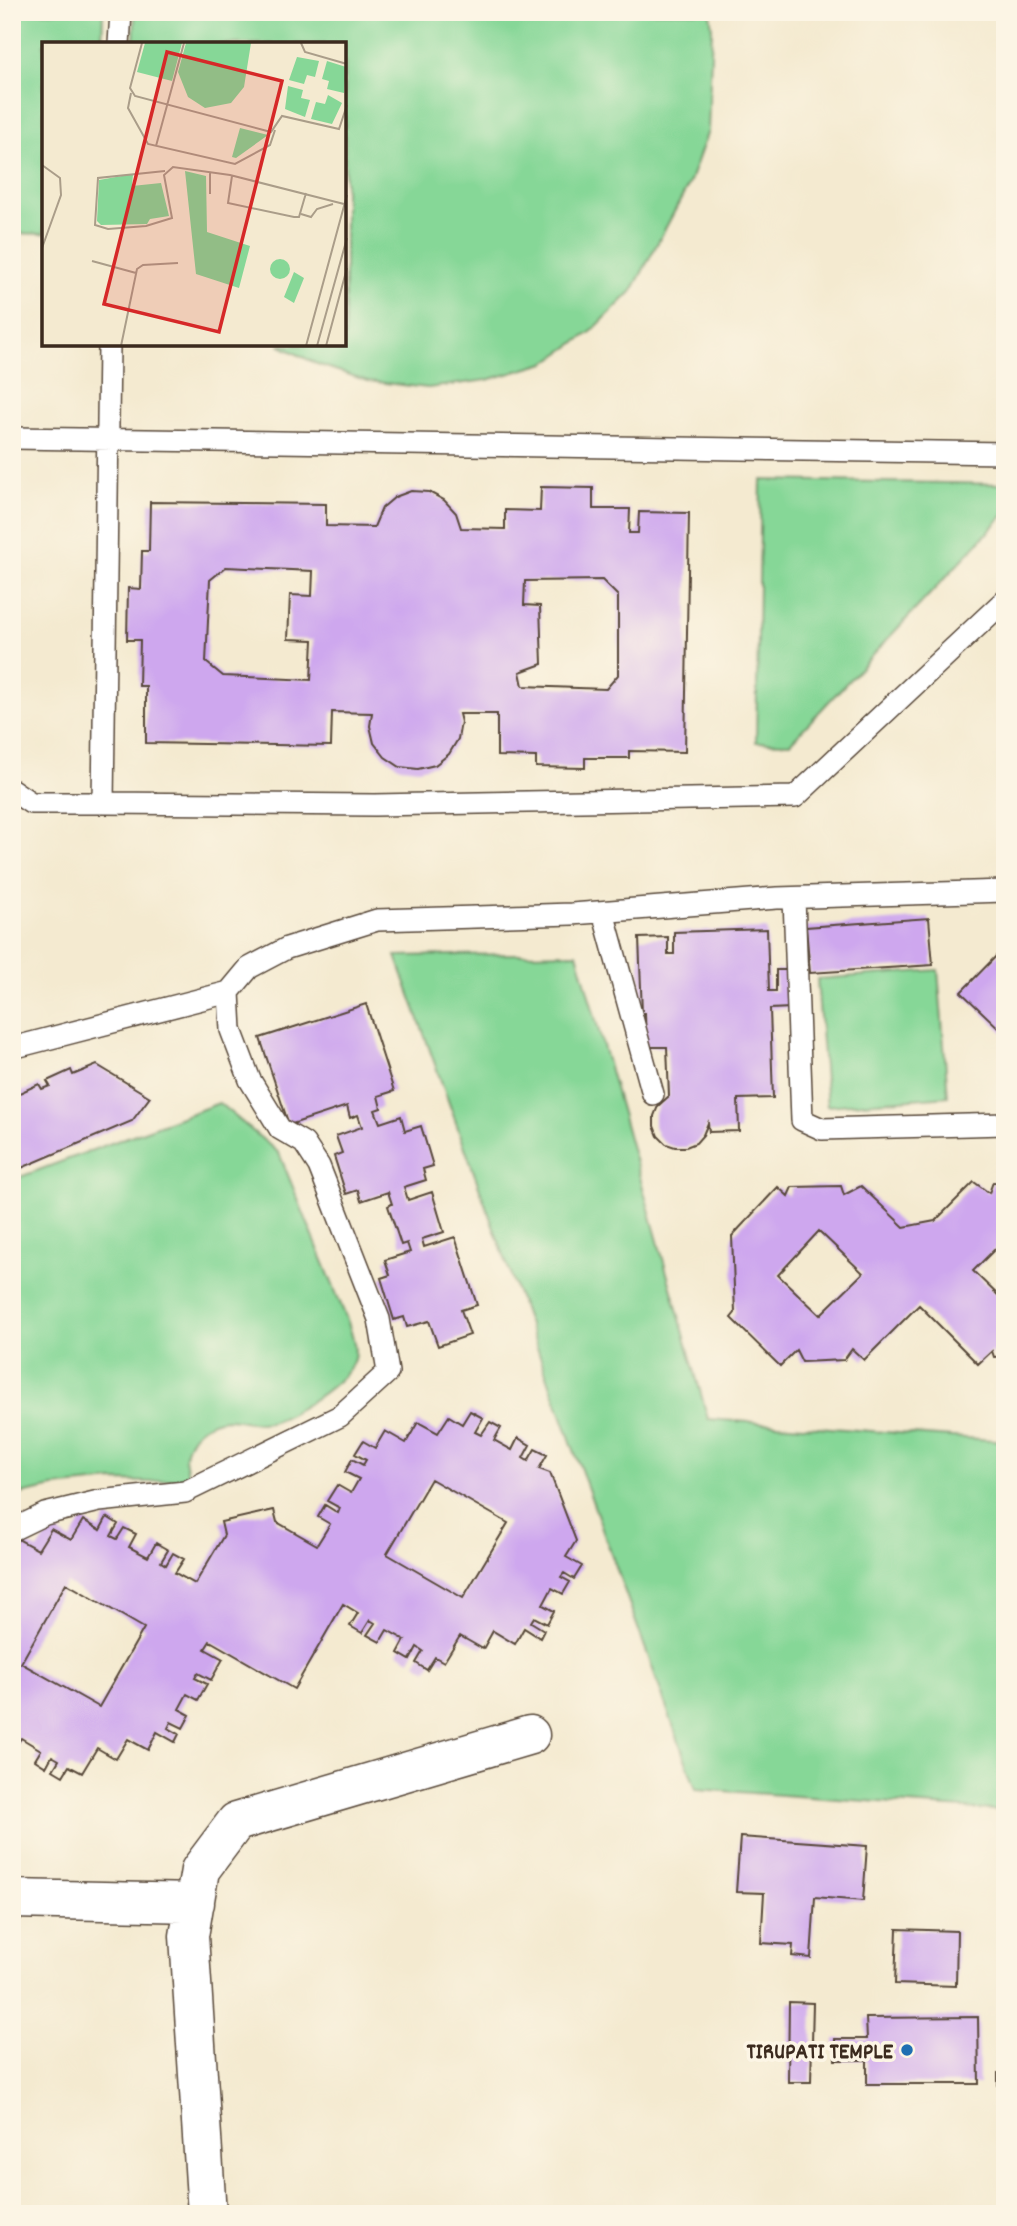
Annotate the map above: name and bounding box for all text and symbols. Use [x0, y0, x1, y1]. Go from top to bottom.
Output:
inset map [42, 42, 346, 346]
place label: TIRUPATI TEMPLE [746, 2037, 894, 2070]
marker: TIRUPATI TEMPLE [899, 2042, 915, 2058]

